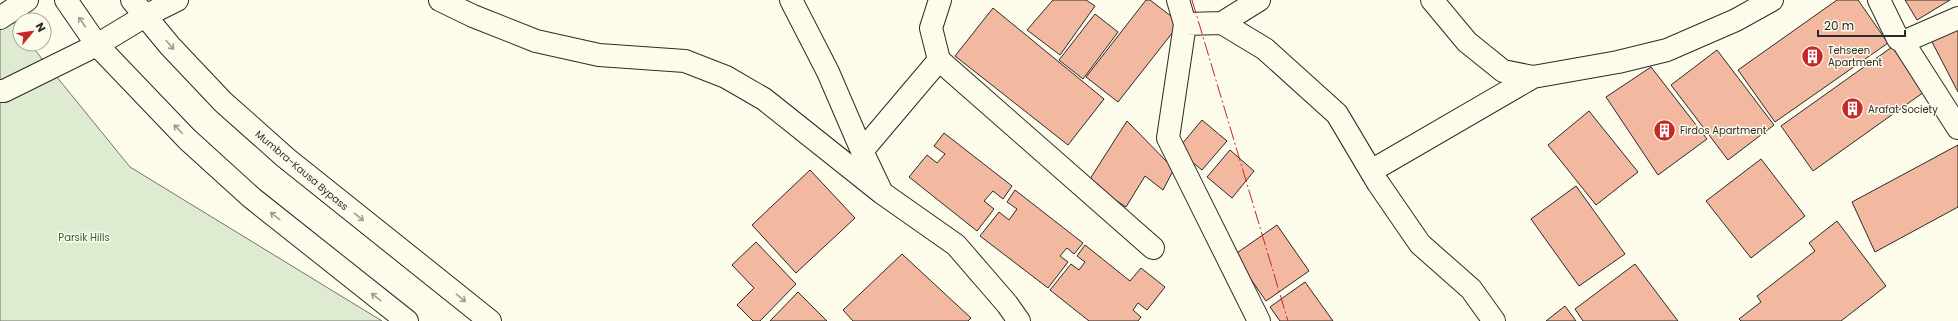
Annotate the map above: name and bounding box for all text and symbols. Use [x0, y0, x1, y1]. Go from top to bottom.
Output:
north arrow [12, 12, 52, 52]
scale bar [1818, 12, 1905, 38]
one-way arrow [78, 17, 86, 28]
text: 20 m [1824, 17, 1854, 34]
text: N [32, 20, 50, 35]
one-way arrow [165, 40, 174, 51]
building icon: Tehseen Apartment [1800, 43, 1826, 69]
place label: Tehseen Apartment [1828, 43, 1883, 70]
building icon: Arafat Society [1840, 96, 1866, 122]
place label: Arafat Society [1868, 102, 1938, 117]
building icon: Firdos Apartment [1651, 117, 1677, 143]
place label: Firdos Apartment [1680, 123, 1767, 138]
one-way arrow [173, 124, 183, 134]
street label: Mumbra-Kausa Bypass [252, 127, 352, 214]
one-way arrow [269, 212, 280, 220]
one-way arrow [354, 212, 365, 221]
park label: Parsik Hills [58, 230, 110, 245]
one-way arrow [371, 292, 382, 301]
one-way arrow [456, 293, 467, 302]

